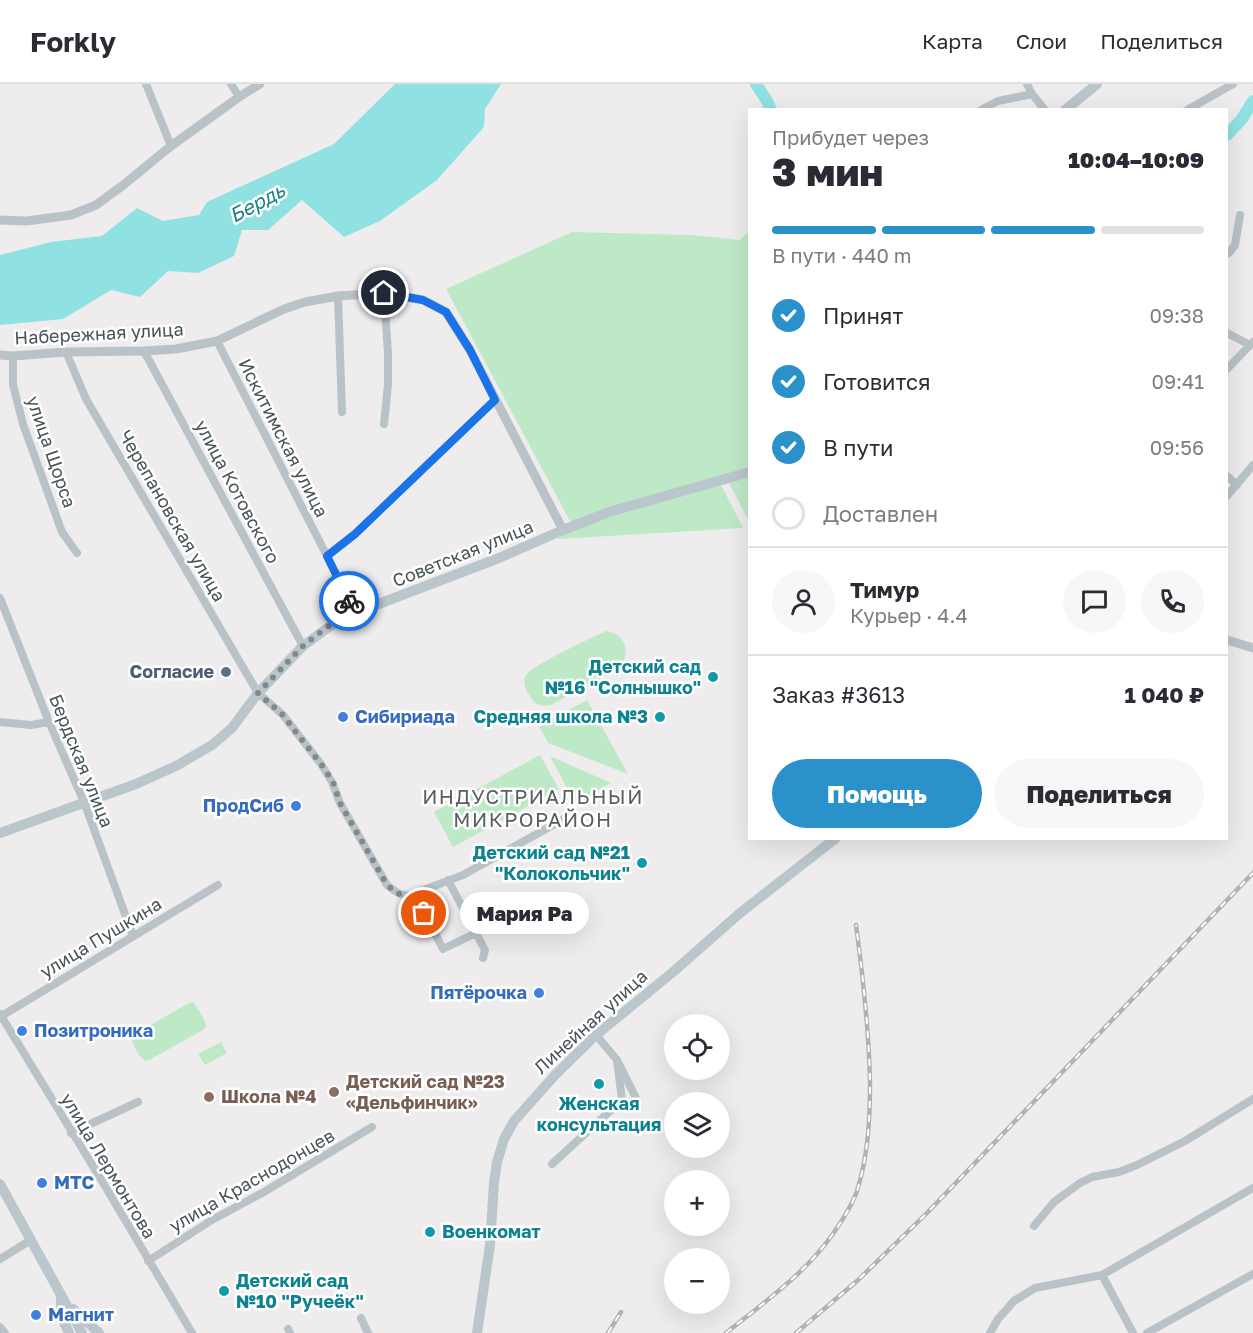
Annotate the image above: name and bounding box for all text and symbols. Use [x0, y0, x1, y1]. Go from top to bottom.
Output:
text: Forkly [30, 25, 116, 58]
text: Карта [922, 28, 983, 54]
text: Слои [1016, 28, 1067, 54]
text: Поделиться [1100, 28, 1223, 54]
text: Прибудет через [772, 125, 929, 149]
text: 10:04–10:09 [1068, 146, 1204, 173]
text: 3 мин [772, 148, 883, 195]
water label: Бердь [225, 177, 290, 227]
text: В пути · 440 m [772, 243, 912, 267]
pin [358, 267, 409, 318]
icon: home [367, 276, 400, 309]
icon: check [772, 299, 805, 332]
text: Принят [823, 302, 903, 329]
text: 09:38 [1150, 303, 1204, 327]
street label: Набережная улица [14, 318, 184, 348]
street label: Искитимская улица [234, 354, 333, 521]
icon: check [772, 365, 805, 398]
text: Готовится [823, 368, 931, 395]
text: 09:41 [1152, 369, 1204, 393]
street label: улица Щорса [23, 393, 81, 510]
street label: улица Котовского [191, 416, 285, 567]
street label: Черепановская улица [115, 426, 231, 605]
icon: check [772, 431, 805, 464]
text: В пути [823, 434, 893, 461]
text: 09:56 [1150, 435, 1204, 459]
text: Доставлен [823, 500, 938, 527]
street label: Советская улица [389, 515, 536, 591]
button: person [772, 570, 835, 633]
button: chat [1063, 570, 1126, 633]
button: phone [1141, 570, 1204, 633]
courier [319, 571, 379, 631]
text: Тимур [850, 576, 919, 603]
icon: bike [333, 585, 366, 618]
text: Курьер · 4.4 [850, 603, 968, 627]
place label: Детский сад №16 "Солнышко" [545, 655, 701, 698]
place label: Согласие [130, 660, 214, 682]
marker: Согласие [219, 665, 233, 679]
marker: Детский сад №16 "Солнышко" [706, 670, 720, 684]
text: Заказ #3613 [772, 681, 905, 708]
text: 1 040 ₽ [1124, 681, 1204, 708]
street label: Бердская улица [45, 691, 119, 831]
place label: Сибириада [355, 705, 455, 727]
place label: Средняя школа №3 [473, 705, 648, 727]
marker: Сибириада [336, 710, 350, 724]
marker: Средняя школа №3 [653, 710, 667, 724]
button: Помощь [772, 759, 982, 828]
button: Поделиться [994, 759, 1204, 828]
district label: ИНДУСТРИАЛЬНЫЙ МИКРОРАЙОН [422, 784, 644, 831]
place label: ПродСиб [203, 794, 284, 816]
marker: ПродСиб [289, 799, 303, 813]
place label: Детский сад №21 "Колокольчик" [473, 841, 630, 884]
marker: Детский сад №21 "Колокольчик" [635, 856, 649, 870]
pin [398, 887, 449, 938]
street label: улица Пушкина [36, 892, 165, 982]
callout: Мария Ра [460, 892, 589, 934]
icon: bag [407, 896, 440, 929]
text: Мария Ра [477, 901, 572, 925]
street label: Линейная улица [529, 965, 652, 1078]
place label: Пятёрочка [430, 981, 527, 1003]
marker: Пятёрочка [532, 986, 546, 1000]
map controls [664, 1014, 730, 1314]
button: locate [664, 1014, 730, 1080]
place label: Позитроника [34, 1019, 153, 1041]
marker: Позитроника [15, 1024, 29, 1038]
place label: Детский сад №23 «Дельфинчик» [346, 1070, 505, 1113]
marker: Женская консультация [592, 1077, 606, 1091]
place label: Школа №4 [221, 1085, 317, 1107]
marker: Детский сад №23 «Дельфинчик» [327, 1085, 341, 1099]
street label: улица Лермонтова [57, 1089, 161, 1242]
marker: Школа №4 [202, 1090, 216, 1104]
place label: Женская консультация [537, 1092, 661, 1135]
button: layers [664, 1092, 730, 1158]
street label: улица Краснодонцев [165, 1124, 338, 1236]
button: + [664, 1170, 730, 1236]
place label: МТС [54, 1171, 95, 1193]
marker: МТС [35, 1176, 49, 1190]
place label: Военкомат [442, 1220, 541, 1242]
marker: Военкомат [423, 1225, 437, 1239]
button: − [664, 1248, 730, 1314]
place label: Детский сад №10 "Ручеёк" [236, 1269, 364, 1312]
marker: Детский сад №10 "Ручеёк" [217, 1284, 231, 1298]
place label: Магнит [48, 1303, 114, 1325]
marker: Магнит [29, 1308, 43, 1322]

